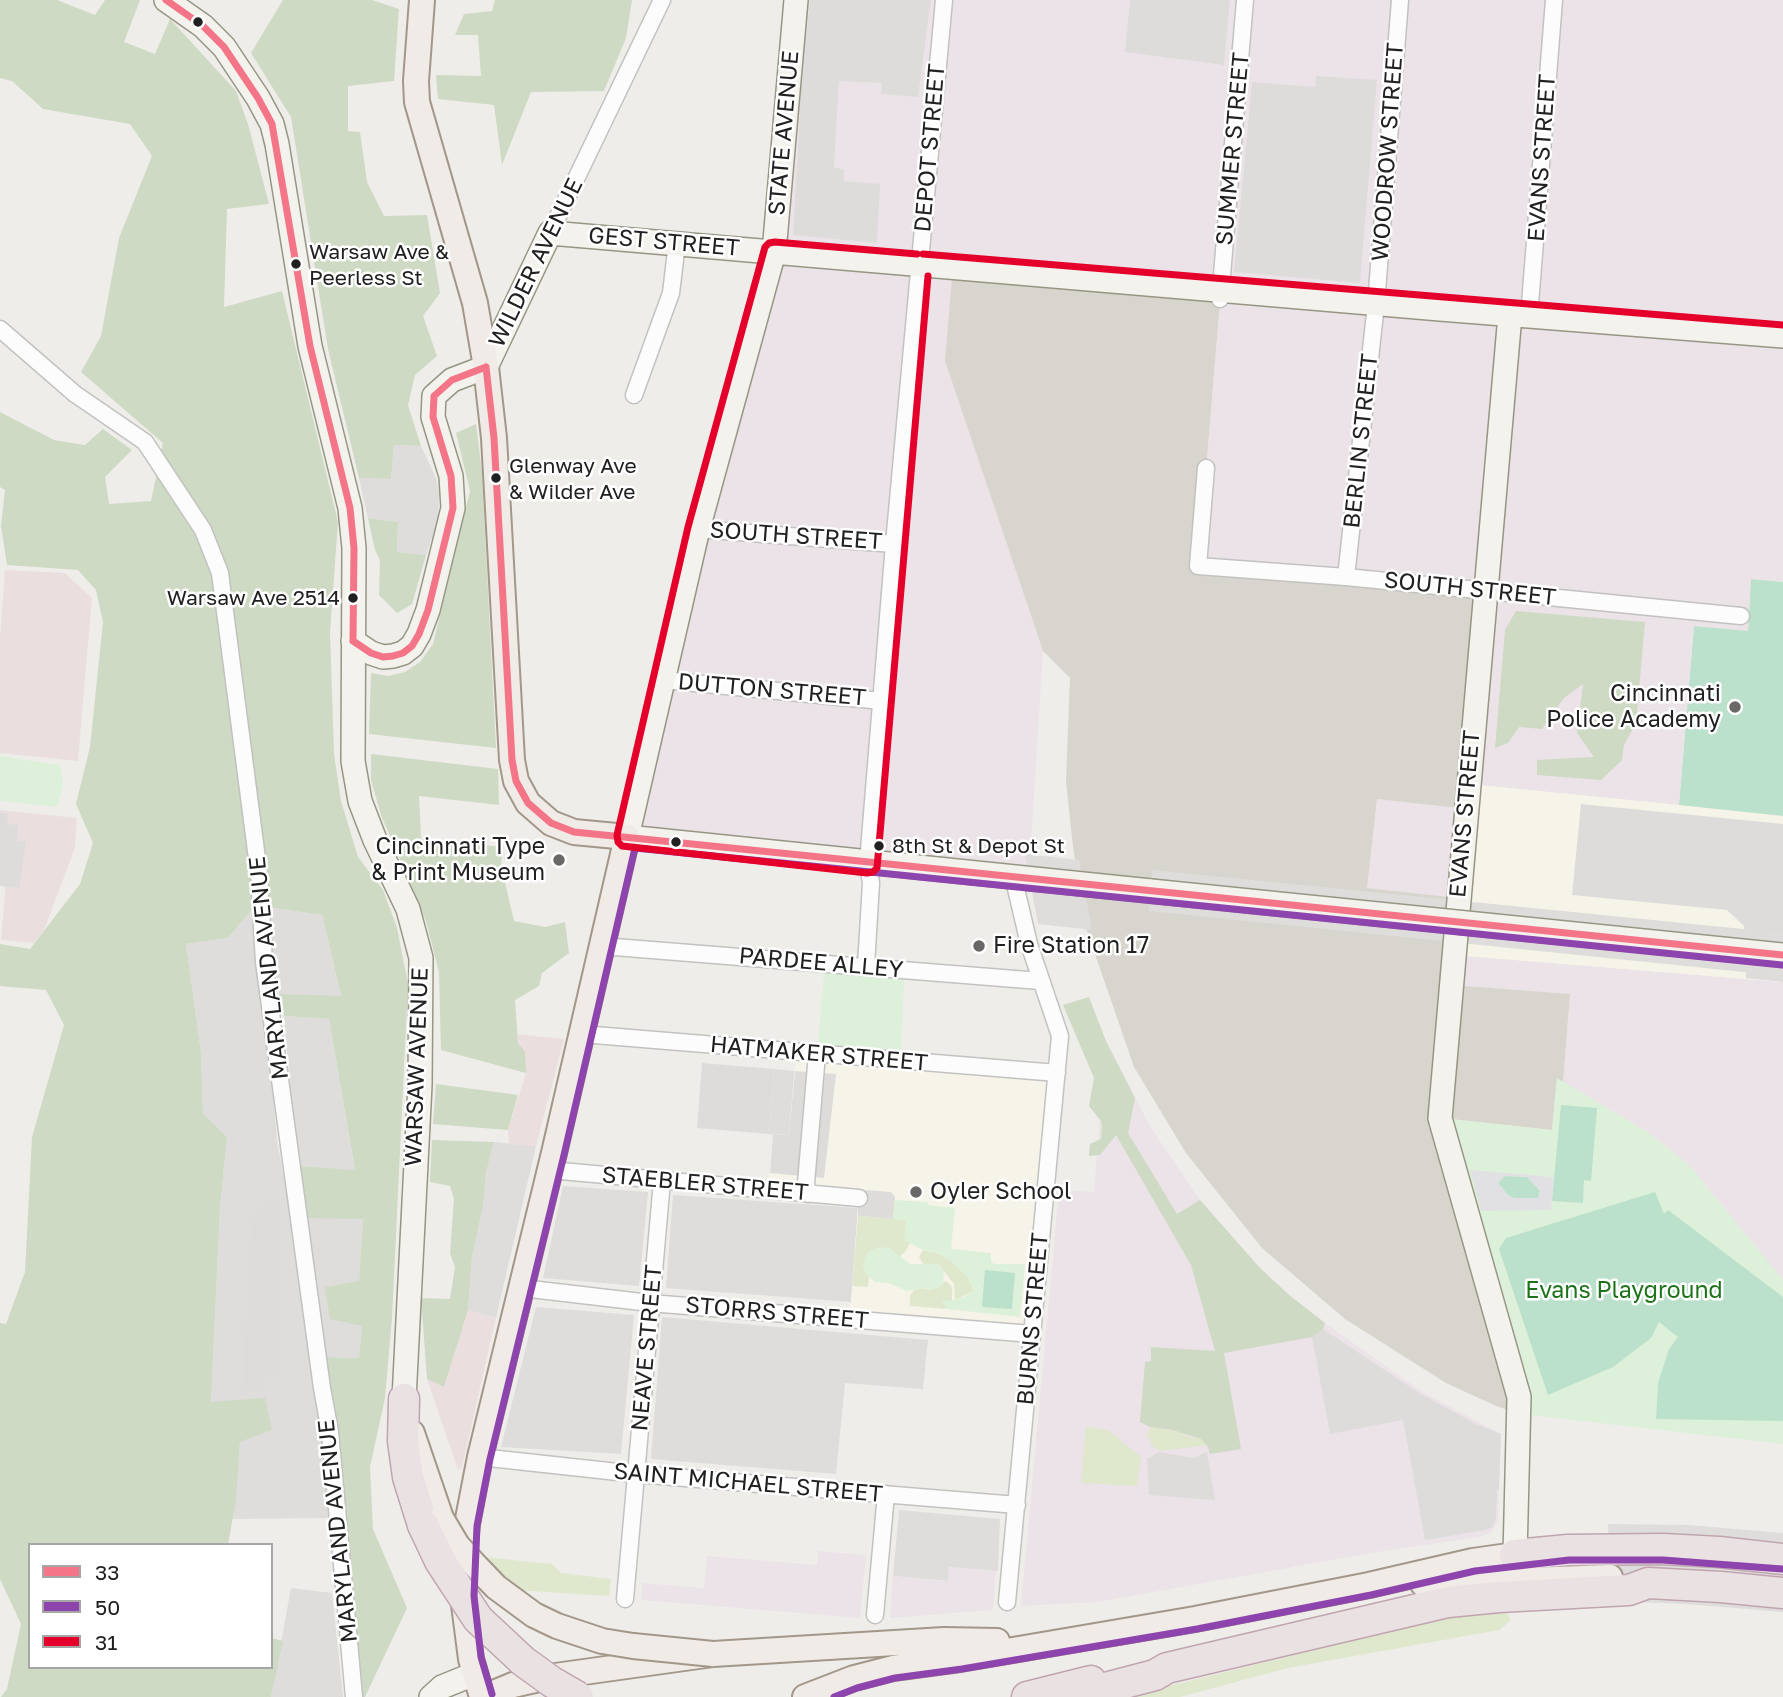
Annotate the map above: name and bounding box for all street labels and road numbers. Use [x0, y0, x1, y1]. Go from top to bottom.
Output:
street label: WOODROW STREET [1367, 42, 1409, 262]
street label: STATE AVENUE [763, 49, 805, 217]
street label: SUMMER STREET [1211, 51, 1255, 247]
street label: DEPOT STREET [909, 63, 951, 233]
street label: EVANS STREET [1522, 73, 1562, 243]
street label: WILDER AVENUE [483, 174, 589, 352]
street label: GEST STREET [587, 222, 741, 262]
street label: BERLIN STREET [1338, 352, 1384, 530]
street label: SOUTH STREET [709, 516, 883, 556]
street label: SOUTH STREET [1383, 566, 1557, 612]
street label: DUTTON STREET [677, 668, 867, 712]
street label: EVANS STREET [1444, 729, 1486, 899]
street label: MARYLAND AVENUE [244, 855, 294, 1081]
street label: PARDEE ALLEY [738, 942, 904, 984]
street label: WARSAW AVENUE [400, 967, 434, 1167]
street label: HATMAKER STREET [709, 1031, 929, 1077]
street label: STAEBLER STREET [601, 1161, 809, 1207]
street label: BURNS STREET [1012, 1232, 1054, 1406]
street label: NEAVE STREET [626, 1264, 668, 1432]
street label: STORRS STREET [684, 1291, 870, 1335]
street label: MARYLAND AVENUE [313, 1418, 363, 1644]
street label: SAINT MICHAEL STREET [612, 1457, 884, 1509]

